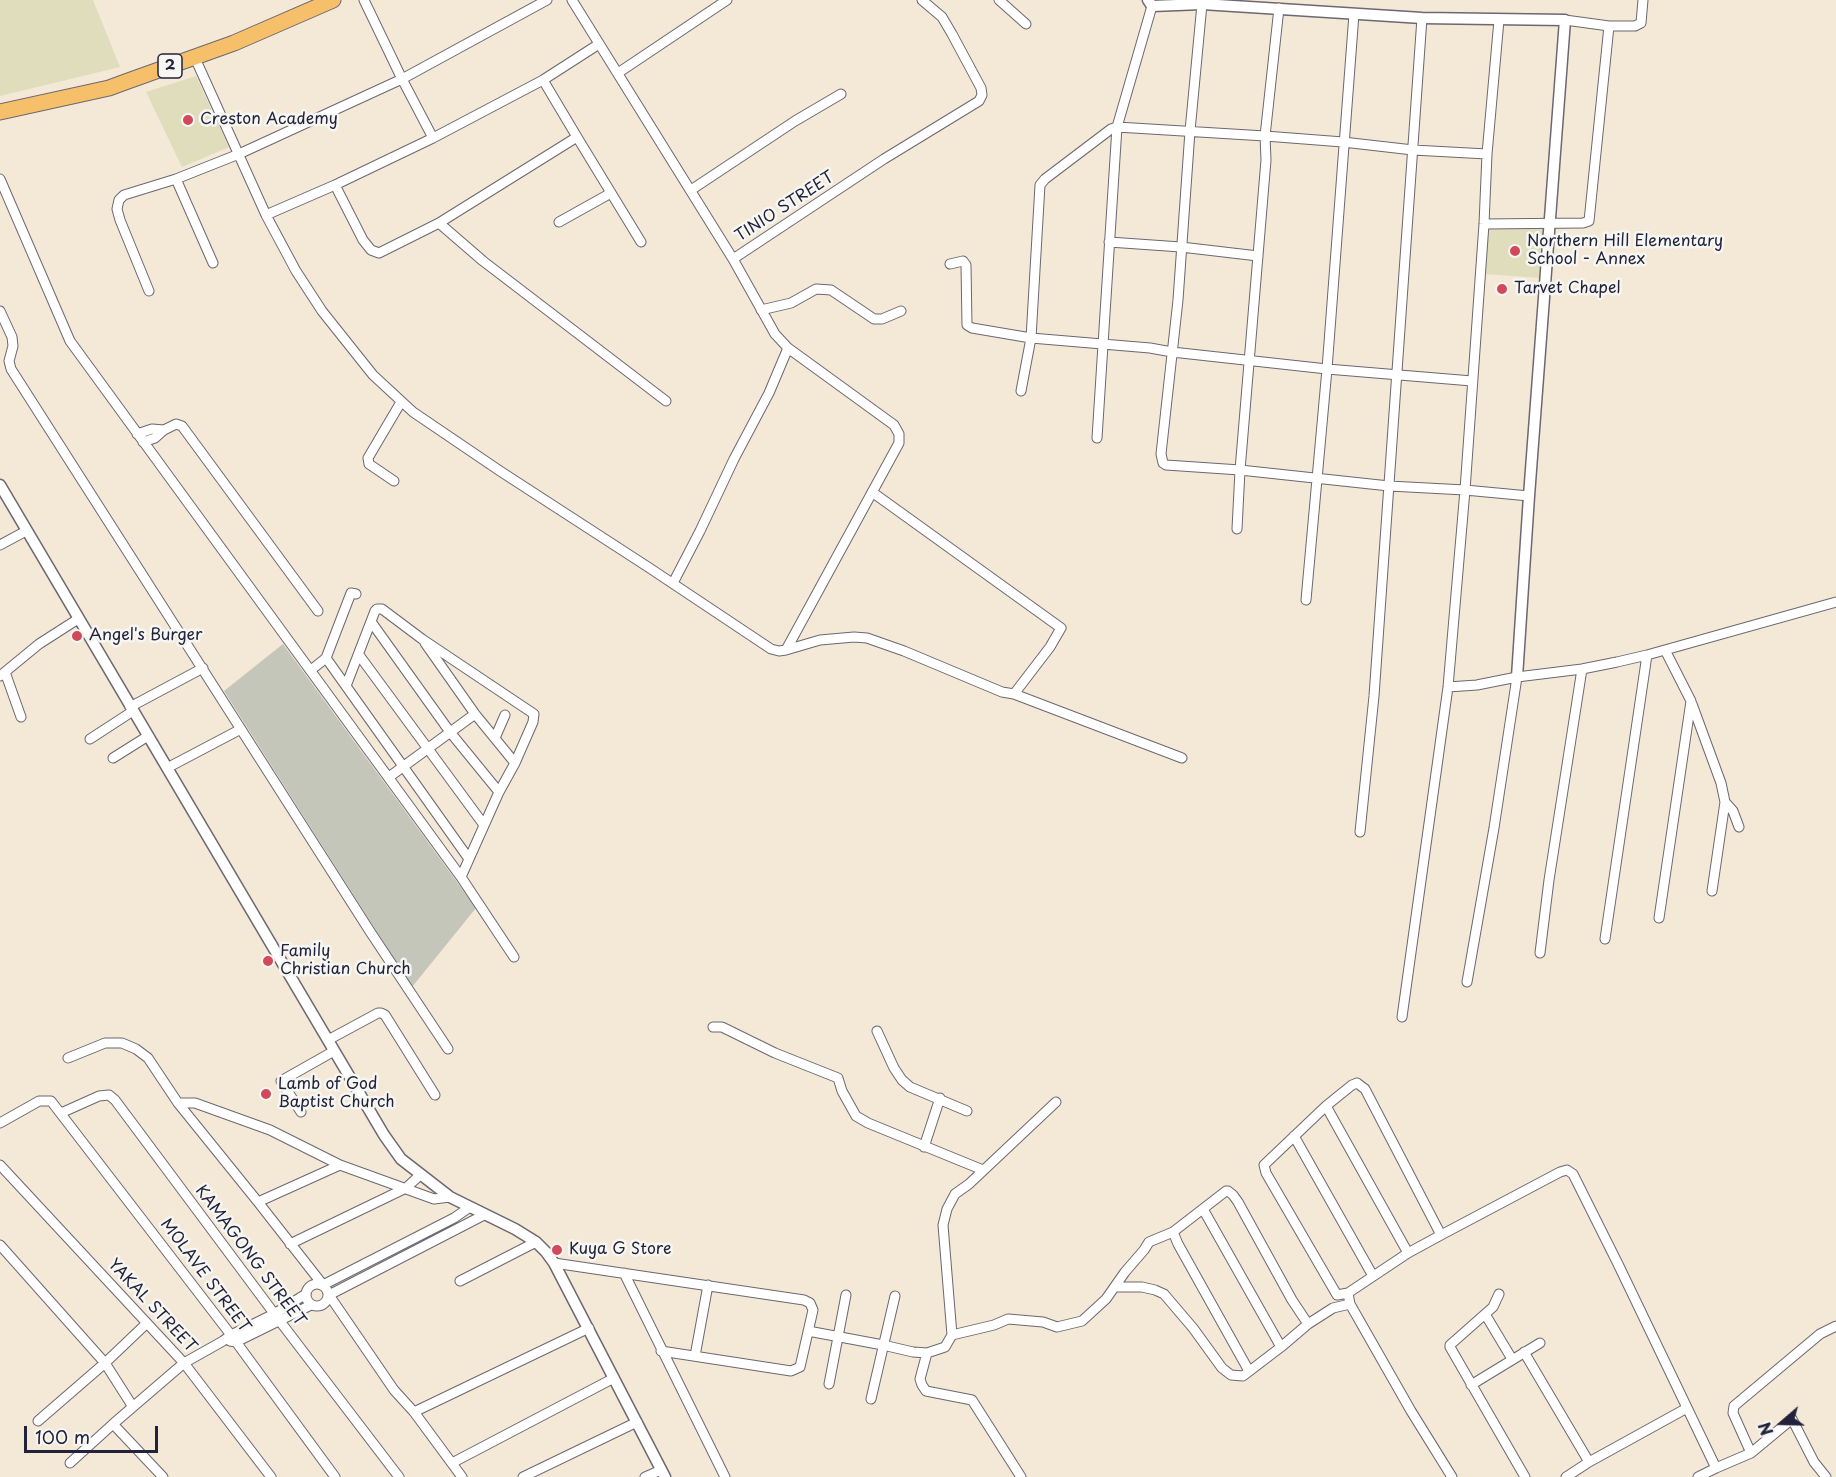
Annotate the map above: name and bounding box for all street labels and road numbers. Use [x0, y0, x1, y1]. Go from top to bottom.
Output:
road number: 2 [158, 54, 182, 78]
street label: TINIO STREET [732, 168, 838, 246]
street label: KAMAGONG STREET [191, 1182, 309, 1330]
street label: MOLAVE STREET [156, 1215, 254, 1337]
street label: YAKAL STREET [104, 1255, 200, 1357]

